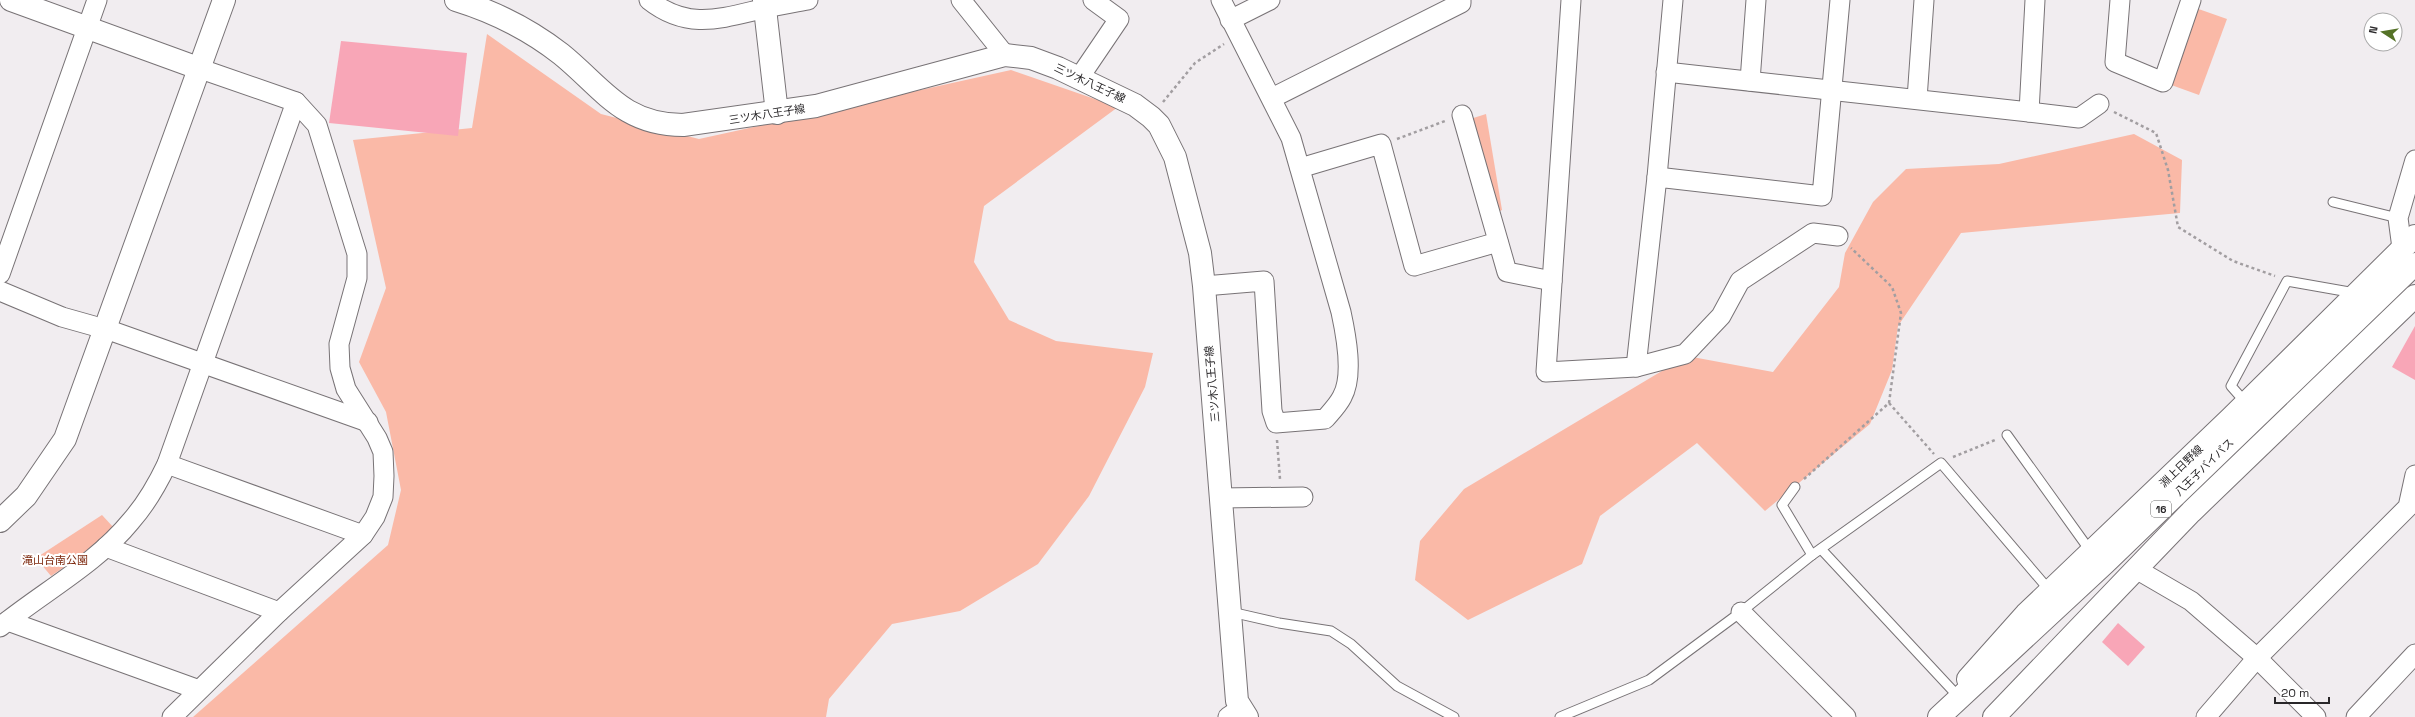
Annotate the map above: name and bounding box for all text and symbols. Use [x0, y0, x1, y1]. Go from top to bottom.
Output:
north arrow [2363, 12, 2403, 52]
text: N [2366, 25, 2381, 35]
street label: 三ツ木八王子線 [1052, 60, 1128, 106]
street label: 三ツ木八王子線 [728, 101, 806, 127]
street label: 三ツ木八王子線 [1202, 345, 1222, 423]
street label: 八王子バイパス [2172, 435, 2236, 499]
street label: 淵上日野線 [2156, 442, 2206, 490]
road number: 16 [2151, 501, 2171, 517]
park label: 滝山台南公園 [22, 553, 88, 567]
scale bar [2275, 679, 2329, 705]
text: 20 m [2281, 685, 2309, 701]

